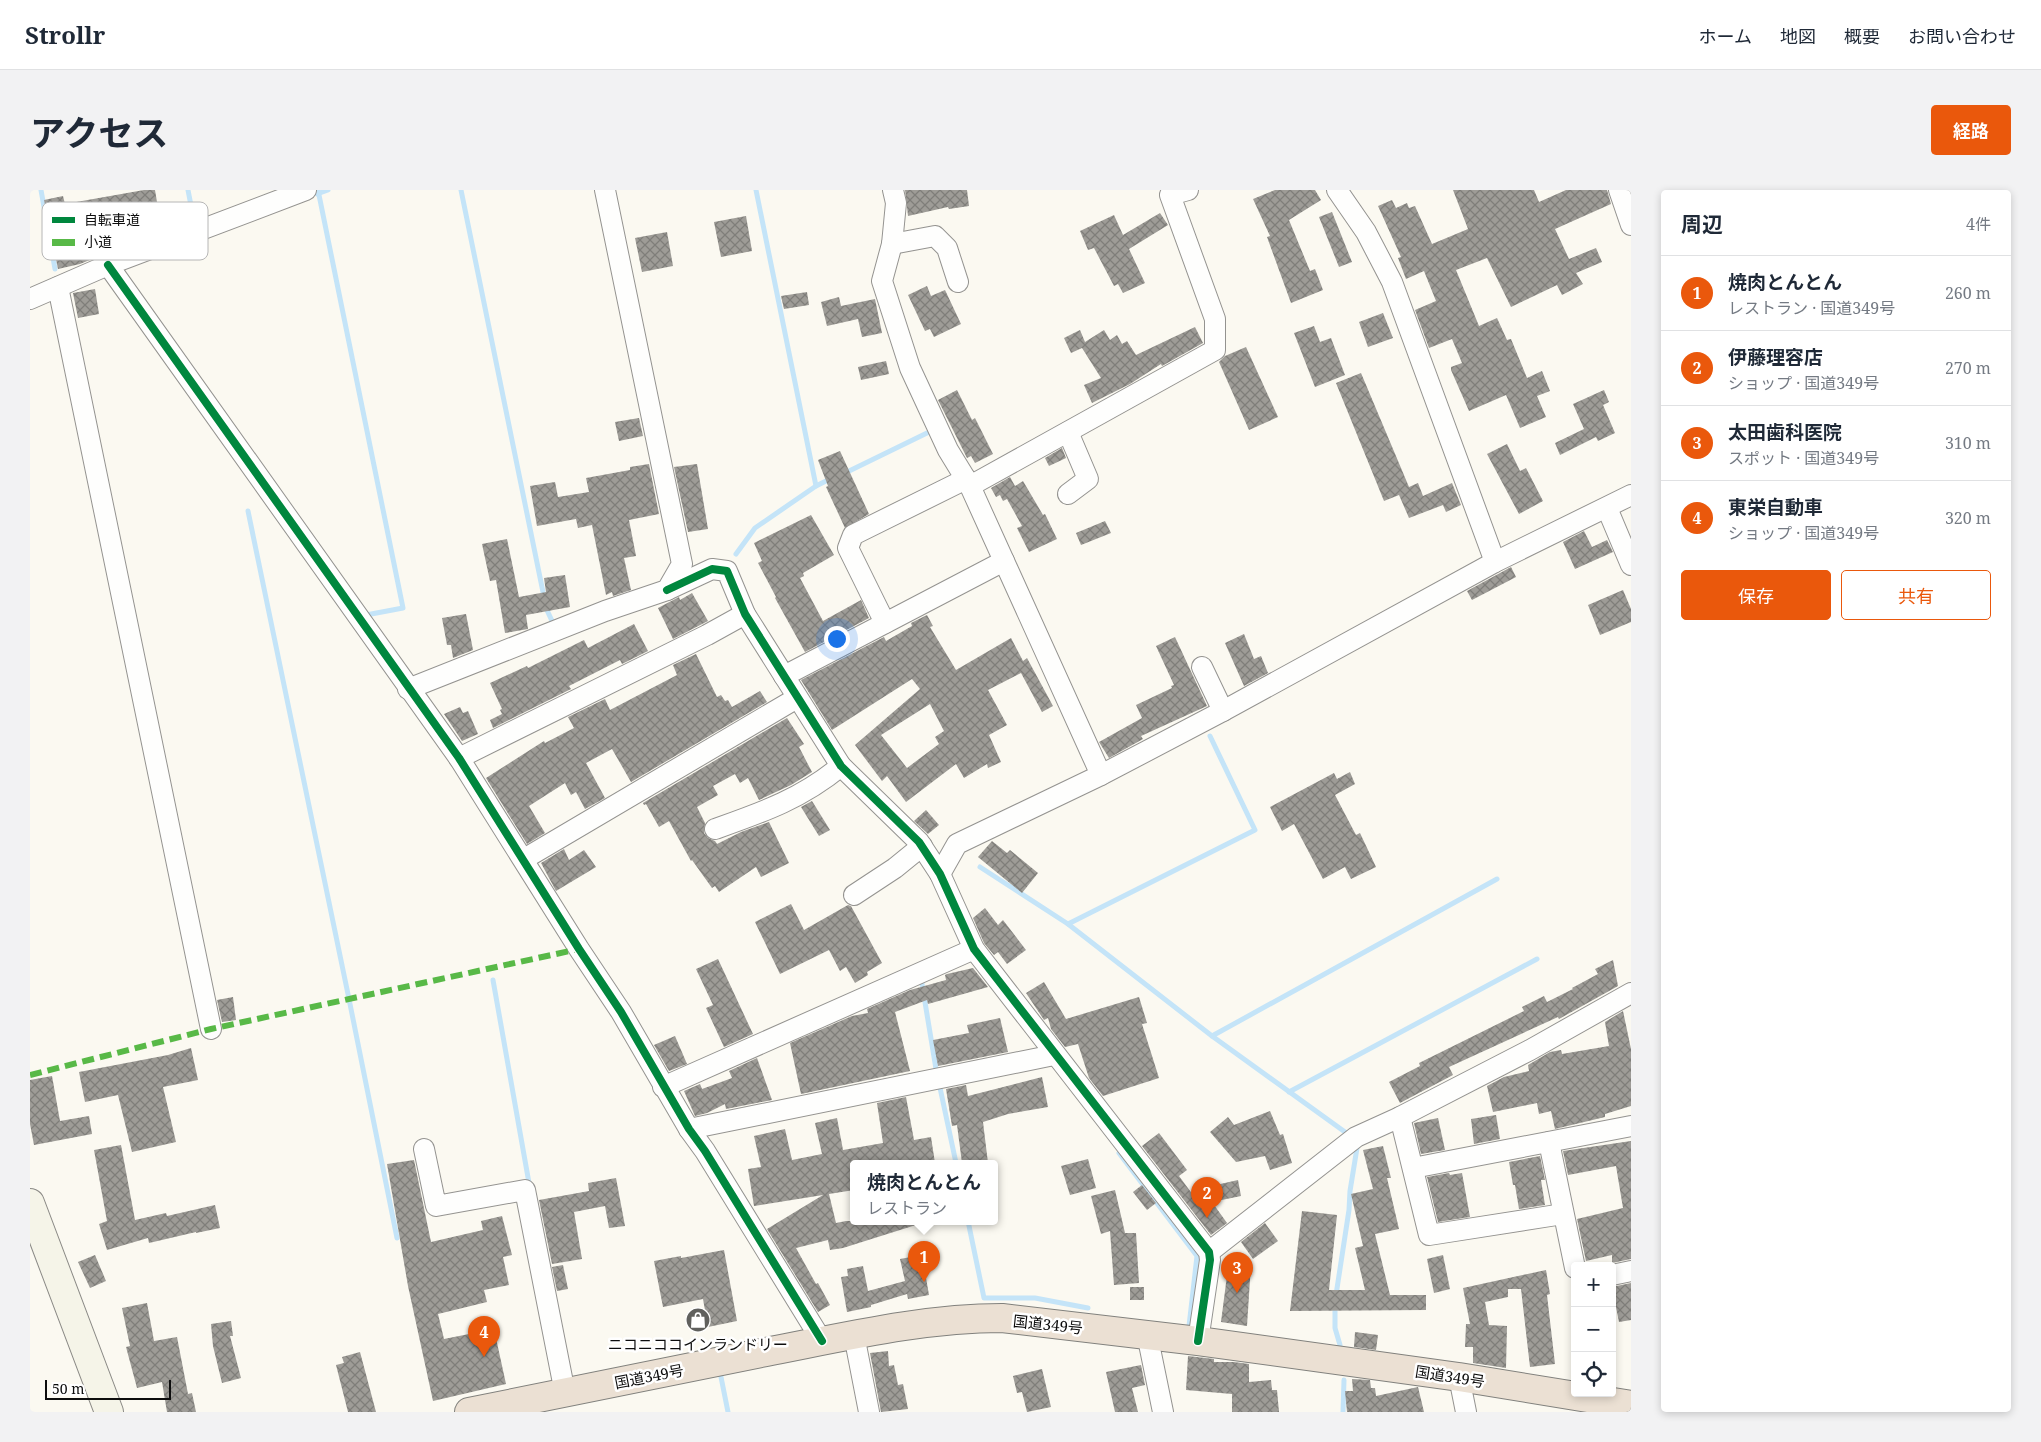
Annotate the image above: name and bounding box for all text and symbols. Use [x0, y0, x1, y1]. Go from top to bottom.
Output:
text: Strollr [25, 18, 105, 51]
text: ホーム [1699, 24, 1752, 48]
text: 地図 [1780, 24, 1816, 48]
text: 概要 [1844, 24, 1880, 48]
text: お問い合わせ [1908, 24, 2016, 48]
button: 経路 [1931, 105, 2011, 155]
text: アクセス [30, 109, 168, 156]
legend [42, 202, 208, 260]
text: 自転車道 [84, 210, 140, 229]
text: 周辺 [1681, 210, 1723, 238]
text: 4件 [1966, 213, 1991, 235]
text: 小道 [84, 232, 112, 251]
text: 焼肉とんとん [1728, 269, 1842, 295]
text: 1 [1692, 282, 1702, 304]
text: 260 m [1945, 282, 1991, 304]
text: レストラン · 国道349号 [1728, 297, 1895, 319]
text: 伊藤理容店 [1728, 344, 1823, 370]
text: 2 [1692, 357, 1702, 379]
text: 270 m [1945, 357, 1991, 379]
text: ショップ · 国道349号 [1728, 372, 1879, 394]
text: 太田歯科医院 [1728, 419, 1842, 445]
text: 3 [1692, 432, 1702, 454]
text: 310 m [1945, 432, 1991, 454]
text: スポット · 国道349号 [1728, 447, 1879, 469]
text: 東栄自動車 [1728, 494, 1823, 520]
text: 4 [1692, 507, 1702, 529]
text: 320 m [1945, 507, 1991, 529]
text: ショップ · 国道349号 [1728, 522, 1879, 544]
button: 保存 [1681, 570, 1831, 620]
button: 共有 [1841, 570, 1991, 620]
your location [824, 626, 850, 652]
popup [850, 1160, 998, 1225]
text: 焼肉とんとん [867, 1169, 981, 1195]
pin: 2 [1191, 1177, 1223, 1218]
text: レストラン [867, 1197, 947, 1219]
pin: 1 [908, 1241, 940, 1282]
pin: 3 [1221, 1252, 1253, 1293]
map controls [1571, 1262, 1616, 1397]
button: + [1571, 1262, 1616, 1307]
shop icon: ニコニココインランドリー [685, 1307, 711, 1333]
button: − [1571, 1307, 1616, 1352]
street label: 国道349号 [1012, 1310, 1084, 1338]
pin: 4 [468, 1316, 500, 1357]
place label: ニコニココインランドリー [608, 1334, 788, 1354]
button: locate [1571, 1352, 1616, 1397]
street label: 国道349号 [613, 1359, 685, 1393]
street label: 国道349号 [1414, 1361, 1486, 1391]
scale bar [45, 1377, 171, 1400]
text: 50 m [52, 1379, 85, 1398]

